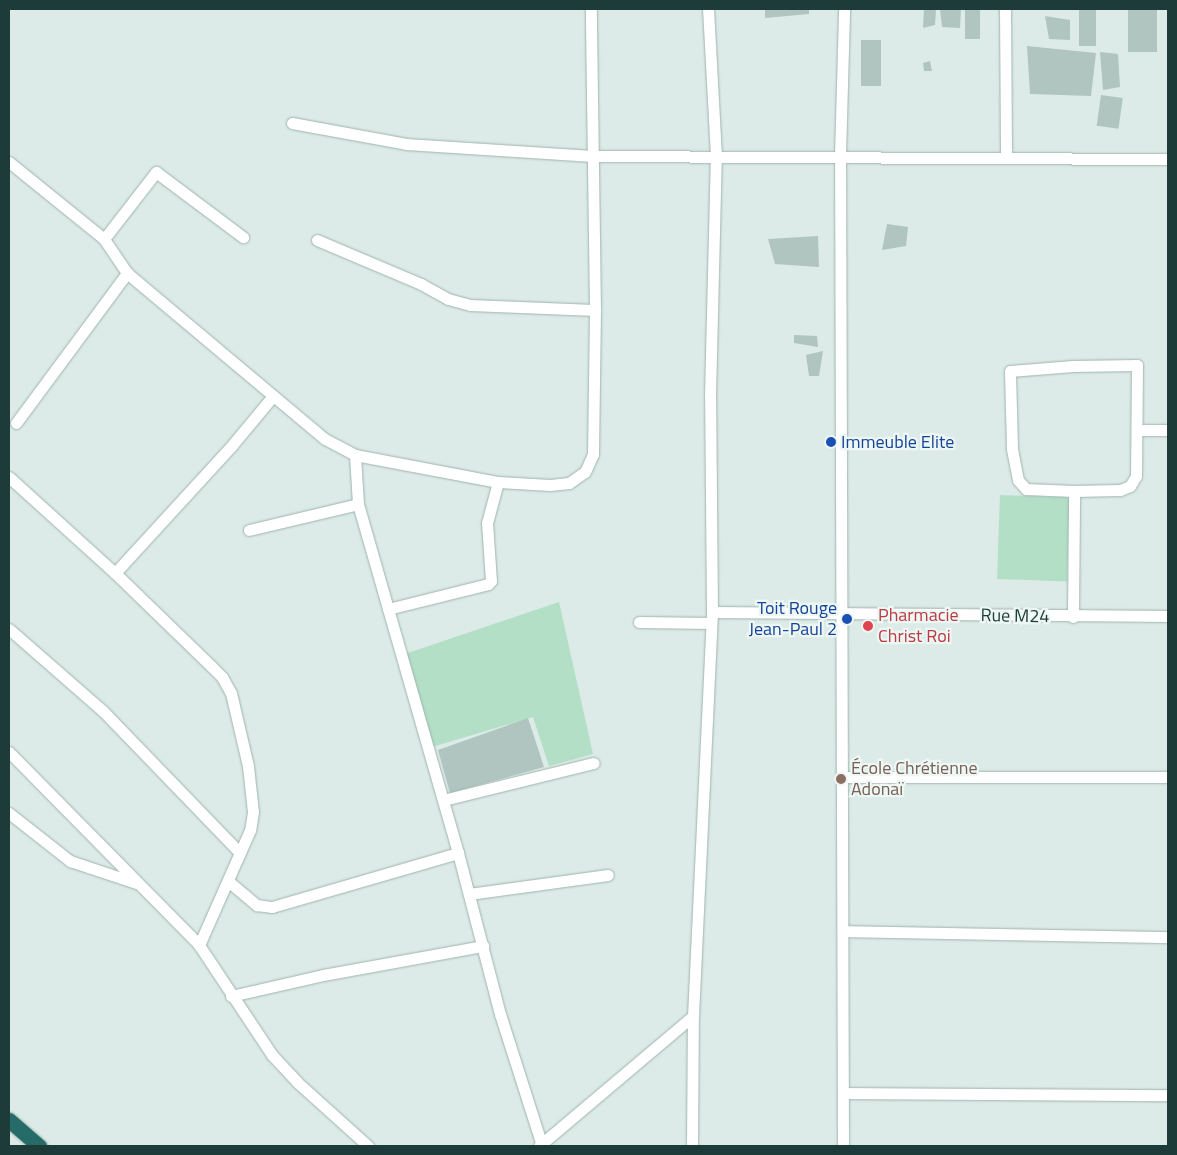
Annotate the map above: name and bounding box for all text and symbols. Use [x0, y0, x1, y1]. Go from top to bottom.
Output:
place label: Immeuble Elite [841, 431, 954, 453]
marker: Immeuble Elite [825, 436, 837, 448]
place label: Toit Rouge Jean-Paul 2 [749, 598, 837, 640]
place label: Pharmacie Christ Roi [878, 605, 959, 648]
street label: Rue M24 [980, 605, 1050, 627]
marker: Toit Rouge Jean-Paul 2 [841, 613, 853, 625]
marker: Pharmacie Christ Roi [862, 620, 874, 632]
place label: École Chrétienne Adonaï [851, 758, 978, 801]
marker: École Chrétienne Adonaï [835, 773, 847, 785]

